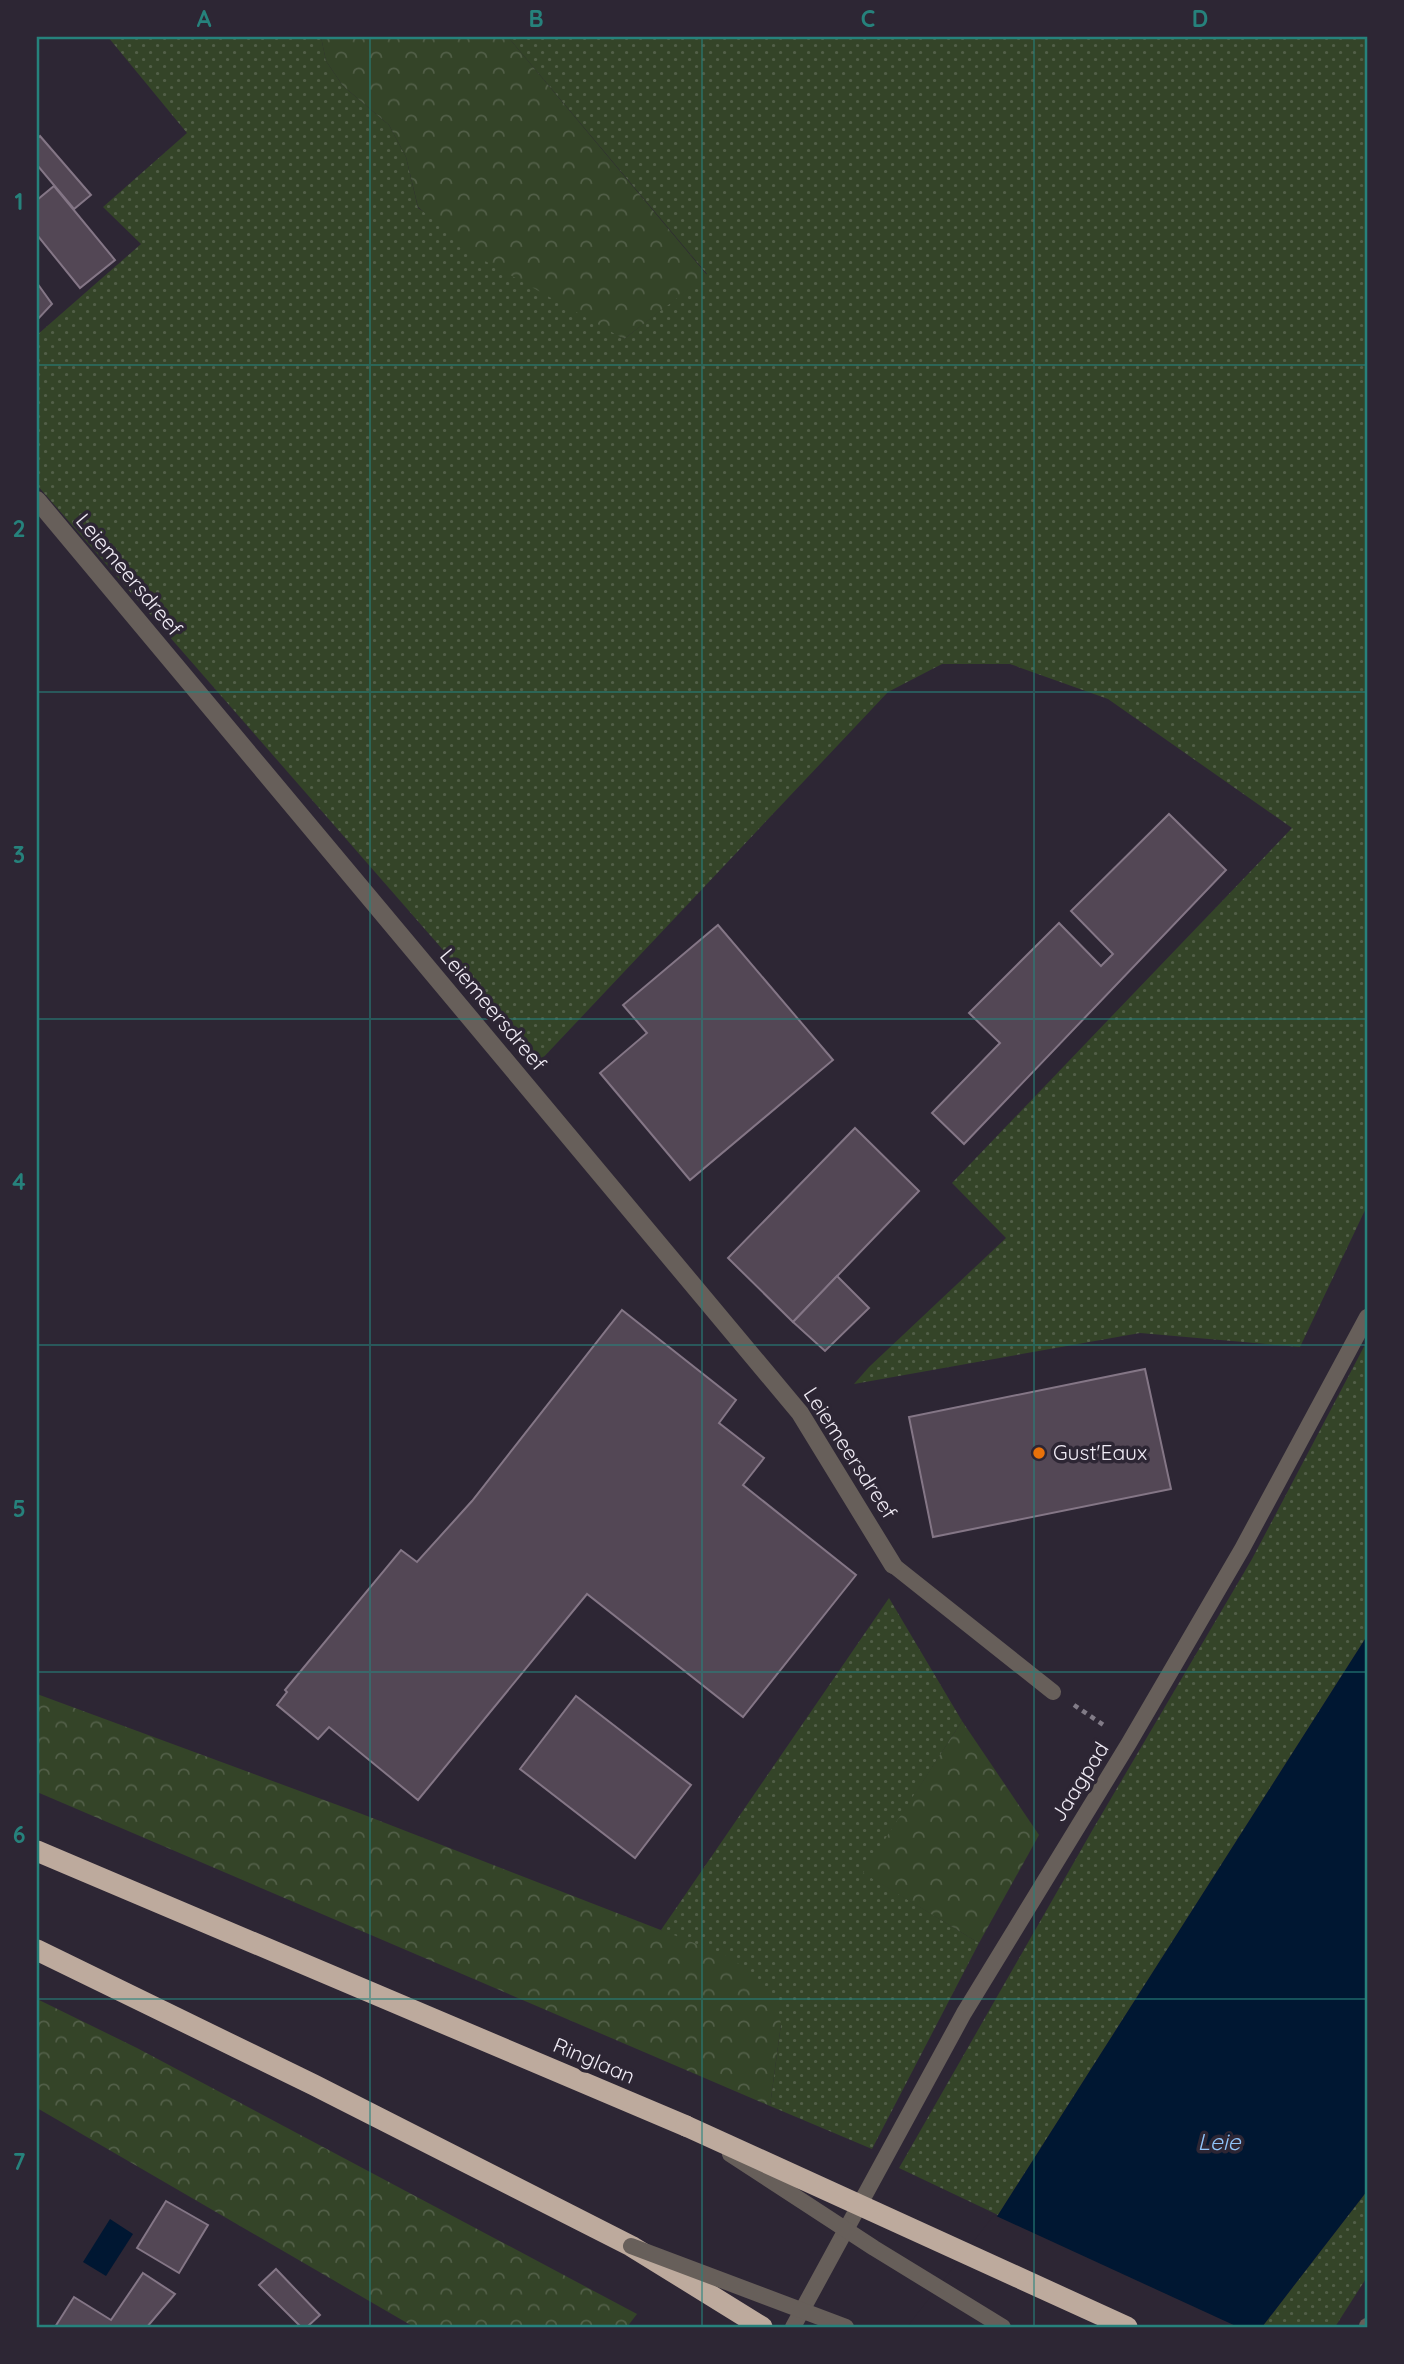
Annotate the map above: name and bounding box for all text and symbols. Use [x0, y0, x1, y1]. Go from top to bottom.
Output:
text: A [197, 4, 212, 33]
text: B [528, 4, 544, 33]
text: C [861, 4, 875, 33]
text: D [1192, 4, 1208, 33]
text: 1 [15, 187, 23, 216]
street label: Leiemeersdreef [71, 508, 189, 641]
text: 2 [12, 514, 26, 543]
text: 3 [13, 840, 25, 869]
street label: Leiemeersdreef [435, 943, 553, 1076]
text: 4 [12, 1167, 26, 1196]
street label: Leiemeersdreef [799, 1382, 903, 1524]
place label: Gust'Eaux [1053, 1439, 1147, 1465]
marker: Gust'Eaux [1031, 1445, 1047, 1461]
text: 5 [12, 1494, 26, 1523]
street label: Jaagpad [1045, 1737, 1114, 1826]
text: 6 [13, 1820, 25, 1849]
street label: Ringlaan [550, 2031, 639, 2089]
water label: Leie [1197, 2127, 1242, 2156]
text: 7 [13, 2147, 26, 2176]

